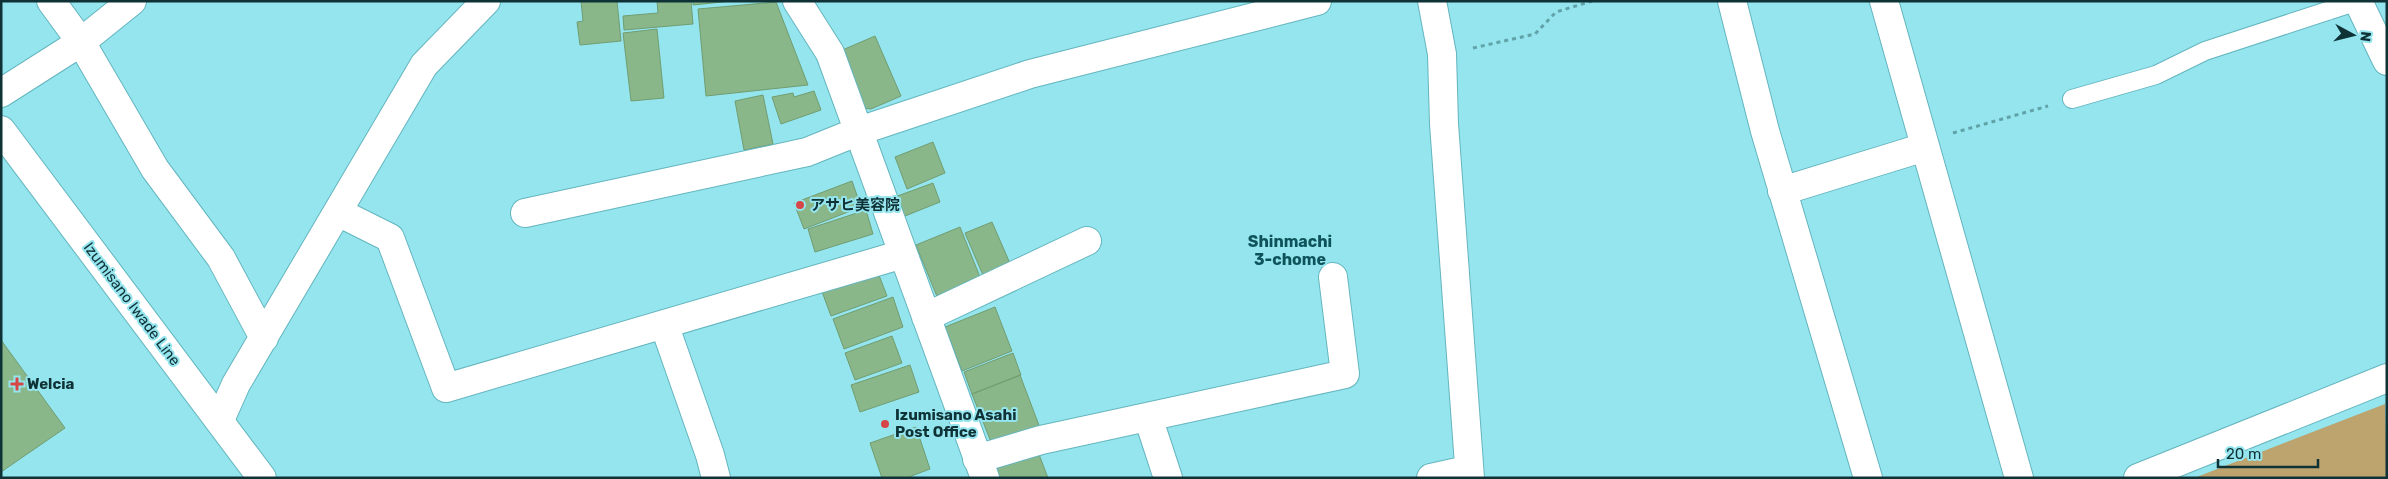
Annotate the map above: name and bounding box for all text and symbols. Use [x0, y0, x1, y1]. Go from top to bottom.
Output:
north arrow [2328, 10, 2378, 60]
text: N [2356, 30, 2374, 43]
place label: アサヒ美容院 [810, 196, 900, 214]
marker: アサヒ美容院 [794, 199, 806, 211]
district label: Shinmachi 3-chome [1248, 232, 1332, 269]
street label: Izumisano Iwade Line [80, 239, 184, 369]
place label: Welcia [27, 375, 75, 393]
marker: Welcia [11, 378, 23, 390]
place label: Izumisano Asahi Post Office [895, 406, 1017, 441]
marker: Izumisano Asahi Post Office [879, 418, 891, 430]
scale bar [2218, 436, 2318, 468]
text: 20 m [2226, 445, 2261, 463]

